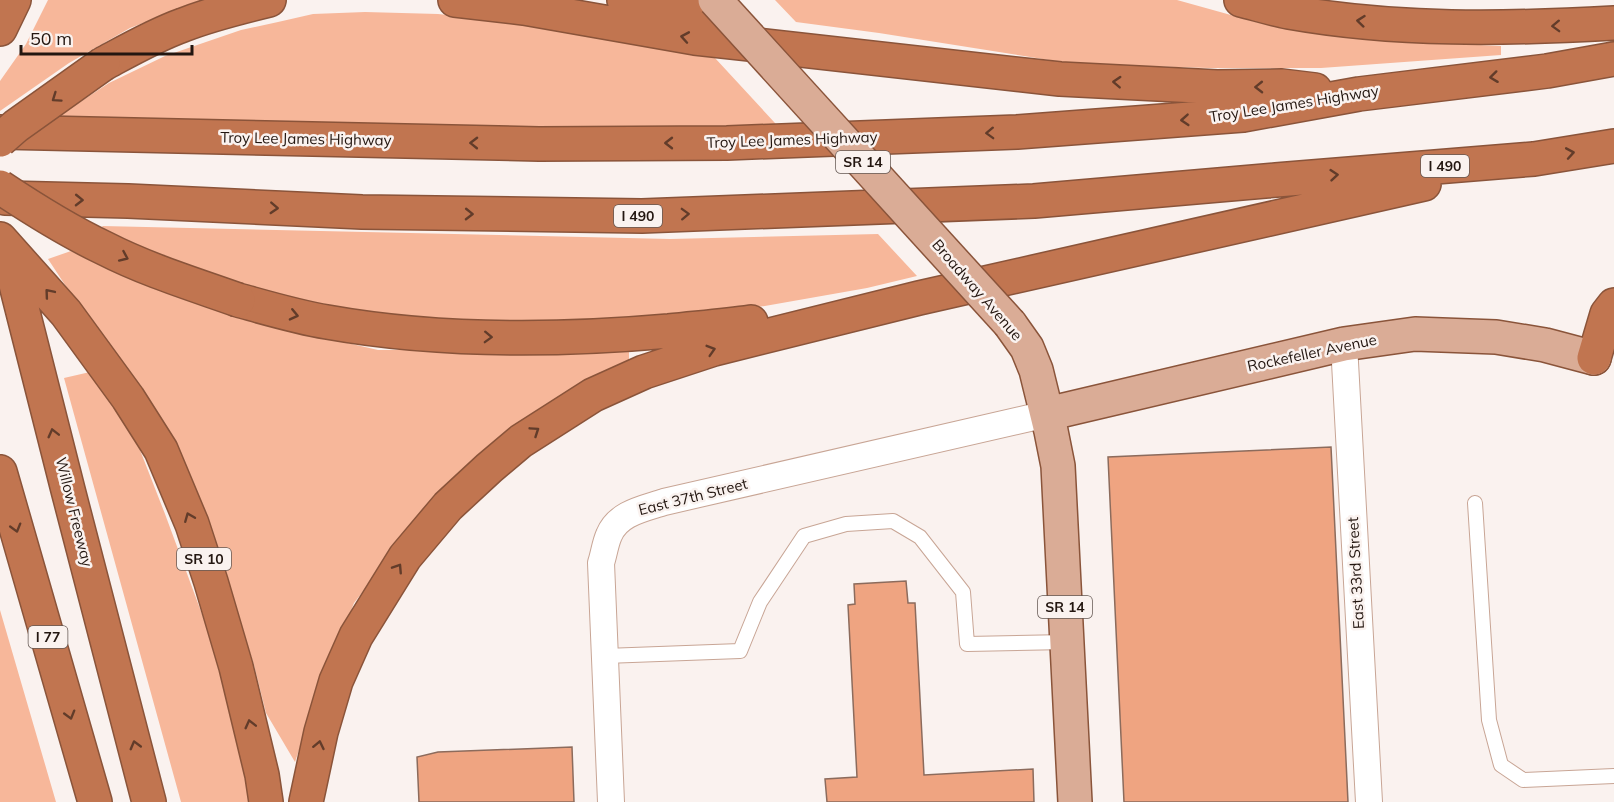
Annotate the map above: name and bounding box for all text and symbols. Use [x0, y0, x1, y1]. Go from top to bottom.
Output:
one-way arrow [1356, 16, 1365, 28]
scale bar [21, 18, 192, 56]
one-way arrow [1551, 20, 1560, 32]
text: 50 m [30, 27, 72, 50]
one-way arrow [681, 31, 690, 43]
one-way arrow [1489, 71, 1499, 83]
one-way arrow [1112, 76, 1121, 89]
street label: Troy Lee James Highway [1208, 81, 1380, 126]
one-way arrow [1254, 81, 1263, 93]
one-way arrow [51, 91, 62, 102]
one-way arrow [1180, 113, 1189, 126]
street label: Troy Lee James Highway [706, 127, 878, 152]
one-way arrow [986, 127, 995, 140]
street label: Troy Lee James Highway [220, 128, 392, 149]
one-way arrow [470, 137, 479, 149]
one-way arrow [665, 137, 674, 149]
one-way arrow [1565, 147, 1575, 160]
road number: SR 14 [836, 151, 890, 173]
road number: I 490 [1421, 155, 1469, 177]
one-way arrow [1330, 169, 1339, 182]
one-way arrow [75, 194, 84, 206]
one-way arrow [270, 202, 279, 215]
road number: I 490 [614, 205, 662, 227]
one-way arrow [465, 207, 474, 220]
one-way arrow [681, 208, 690, 221]
street label: Broadway Avenue [928, 235, 1027, 344]
one-way arrow [117, 250, 128, 262]
one-way arrow [45, 289, 56, 300]
one-way arrow [289, 308, 299, 321]
street label: Rockefeller Avenue [1245, 330, 1378, 376]
one-way arrow [483, 331, 492, 343]
one-way arrow [705, 345, 716, 357]
one-way arrow [529, 427, 540, 438]
one-way arrow [48, 428, 61, 438]
street label: Willow Freeway [52, 455, 97, 569]
street label: East 37th Street [636, 474, 749, 519]
one-way arrow [184, 513, 196, 524]
street label: East 33rd Street [1343, 517, 1368, 629]
one-way arrow [9, 522, 21, 533]
road number: SR 10 [177, 548, 231, 570]
one-way arrow [391, 564, 402, 575]
road number: SR 14 [1038, 596, 1092, 618]
road number: I 77 [28, 626, 68, 648]
one-way arrow [63, 709, 75, 720]
one-way arrow [244, 719, 257, 729]
one-way arrow [311, 740, 324, 750]
one-way arrow [129, 741, 142, 751]

